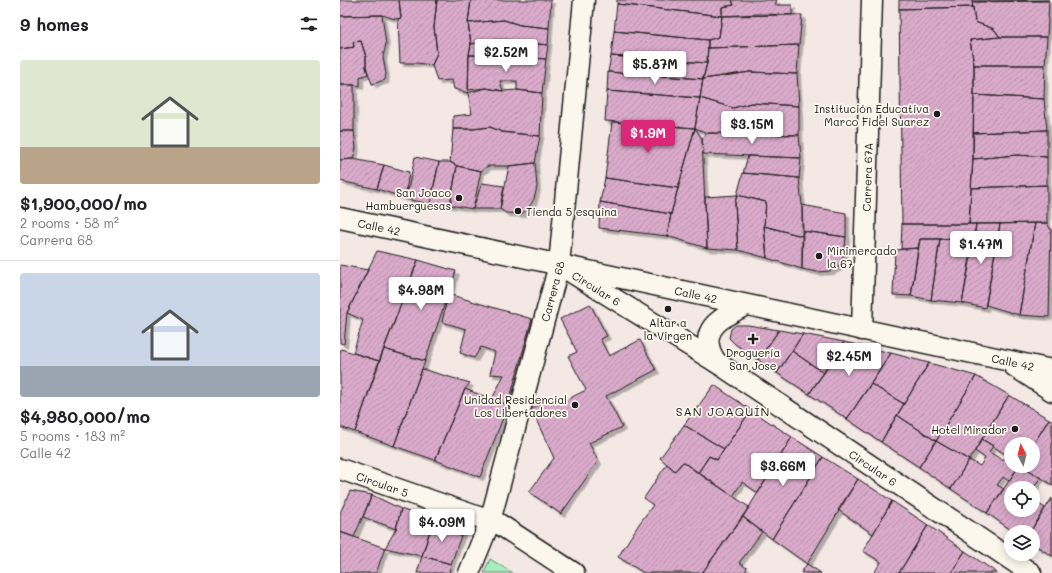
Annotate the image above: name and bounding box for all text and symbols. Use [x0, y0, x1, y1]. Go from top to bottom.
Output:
text: 9 homes [20, 13, 89, 35]
icon: filters [298, 13, 320, 35]
pin: $2.52M [473, 39, 539, 73]
text: $2.52M [484, 43, 528, 60]
pin: $5.87M [622, 51, 688, 85]
text: $5.87M [632, 55, 678, 72]
icon: home [134, 86, 206, 158]
place label: Institución Educativa Marco Fidel Suarez [814, 101, 929, 129]
marker: Institución Educativa Marco Fidel Suarez [932, 109, 942, 119]
pin: $3.15M [719, 111, 785, 145]
text: $3.15M [730, 115, 774, 132]
pin: $1.9M [620, 120, 676, 154]
text: $1.9M [630, 124, 666, 141]
street label: Carrera 67A [858, 142, 875, 212]
place label: San Joaco Hambuerguesas [365, 185, 451, 213]
text: $1,900,000/mo [20, 192, 147, 214]
marker: San Joaco Hambuerguesas [454, 193, 464, 203]
place label: Tienda 5 esquina [526, 204, 617, 219]
marker: Tienda 5 esquina [513, 206, 523, 216]
text: 2 rooms · 58 m² [20, 214, 119, 231]
street label: Calle 42 [356, 215, 402, 238]
text: Carrera 68 [20, 231, 93, 248]
pin: $1.47M [948, 231, 1014, 265]
text: $1.47M [959, 235, 1003, 252]
place label: Minimercado la 67 [827, 243, 897, 271]
marker: Minimercado la 67 [814, 251, 824, 261]
street label: Carrera 68 [537, 260, 567, 323]
street label: Circular 6 [569, 267, 624, 309]
pin: $4.98M [388, 277, 454, 311]
text: $4.98M [398, 281, 444, 298]
street label: Calle 42 [673, 282, 719, 306]
icon: home [134, 299, 206, 371]
marker: Altar a la Virgen [663, 304, 673, 314]
place label: Altar a la Virgen [644, 315, 692, 343]
marker: Droguería San Jose [748, 334, 758, 344]
pin: $2.45M [816, 343, 882, 377]
place label: Droguería San Jose [726, 345, 780, 373]
text: $2.45M [826, 347, 872, 364]
street label: Calle 42 [990, 350, 1036, 373]
place label: Unidad Residencial Los Libertadores [464, 392, 567, 420]
marker: Unidad Residencial Los Libertadores [570, 400, 580, 410]
district label: SAN JOAQUÍN [676, 403, 770, 419]
text: $4,980,000/mo [20, 405, 150, 427]
place label: Hotel Mirador [931, 422, 1007, 437]
marker: Hotel Mirador [1010, 424, 1020, 434]
text: 5 rooms · 183 m² [20, 427, 125, 444]
north arrow [1004, 437, 1040, 473]
map controls [1004, 437, 1040, 561]
text: Calle 42 [20, 444, 71, 461]
street label: Circular 6 [846, 446, 900, 489]
pin: $3.66M [750, 453, 816, 487]
text: $3.66M [760, 457, 806, 474]
street label: Circular 5 [354, 468, 411, 500]
button: locate [1004, 481, 1040, 517]
pin: $4.09M [409, 509, 475, 543]
text: $4.09M [419, 513, 465, 530]
button: layers [1004, 525, 1040, 561]

